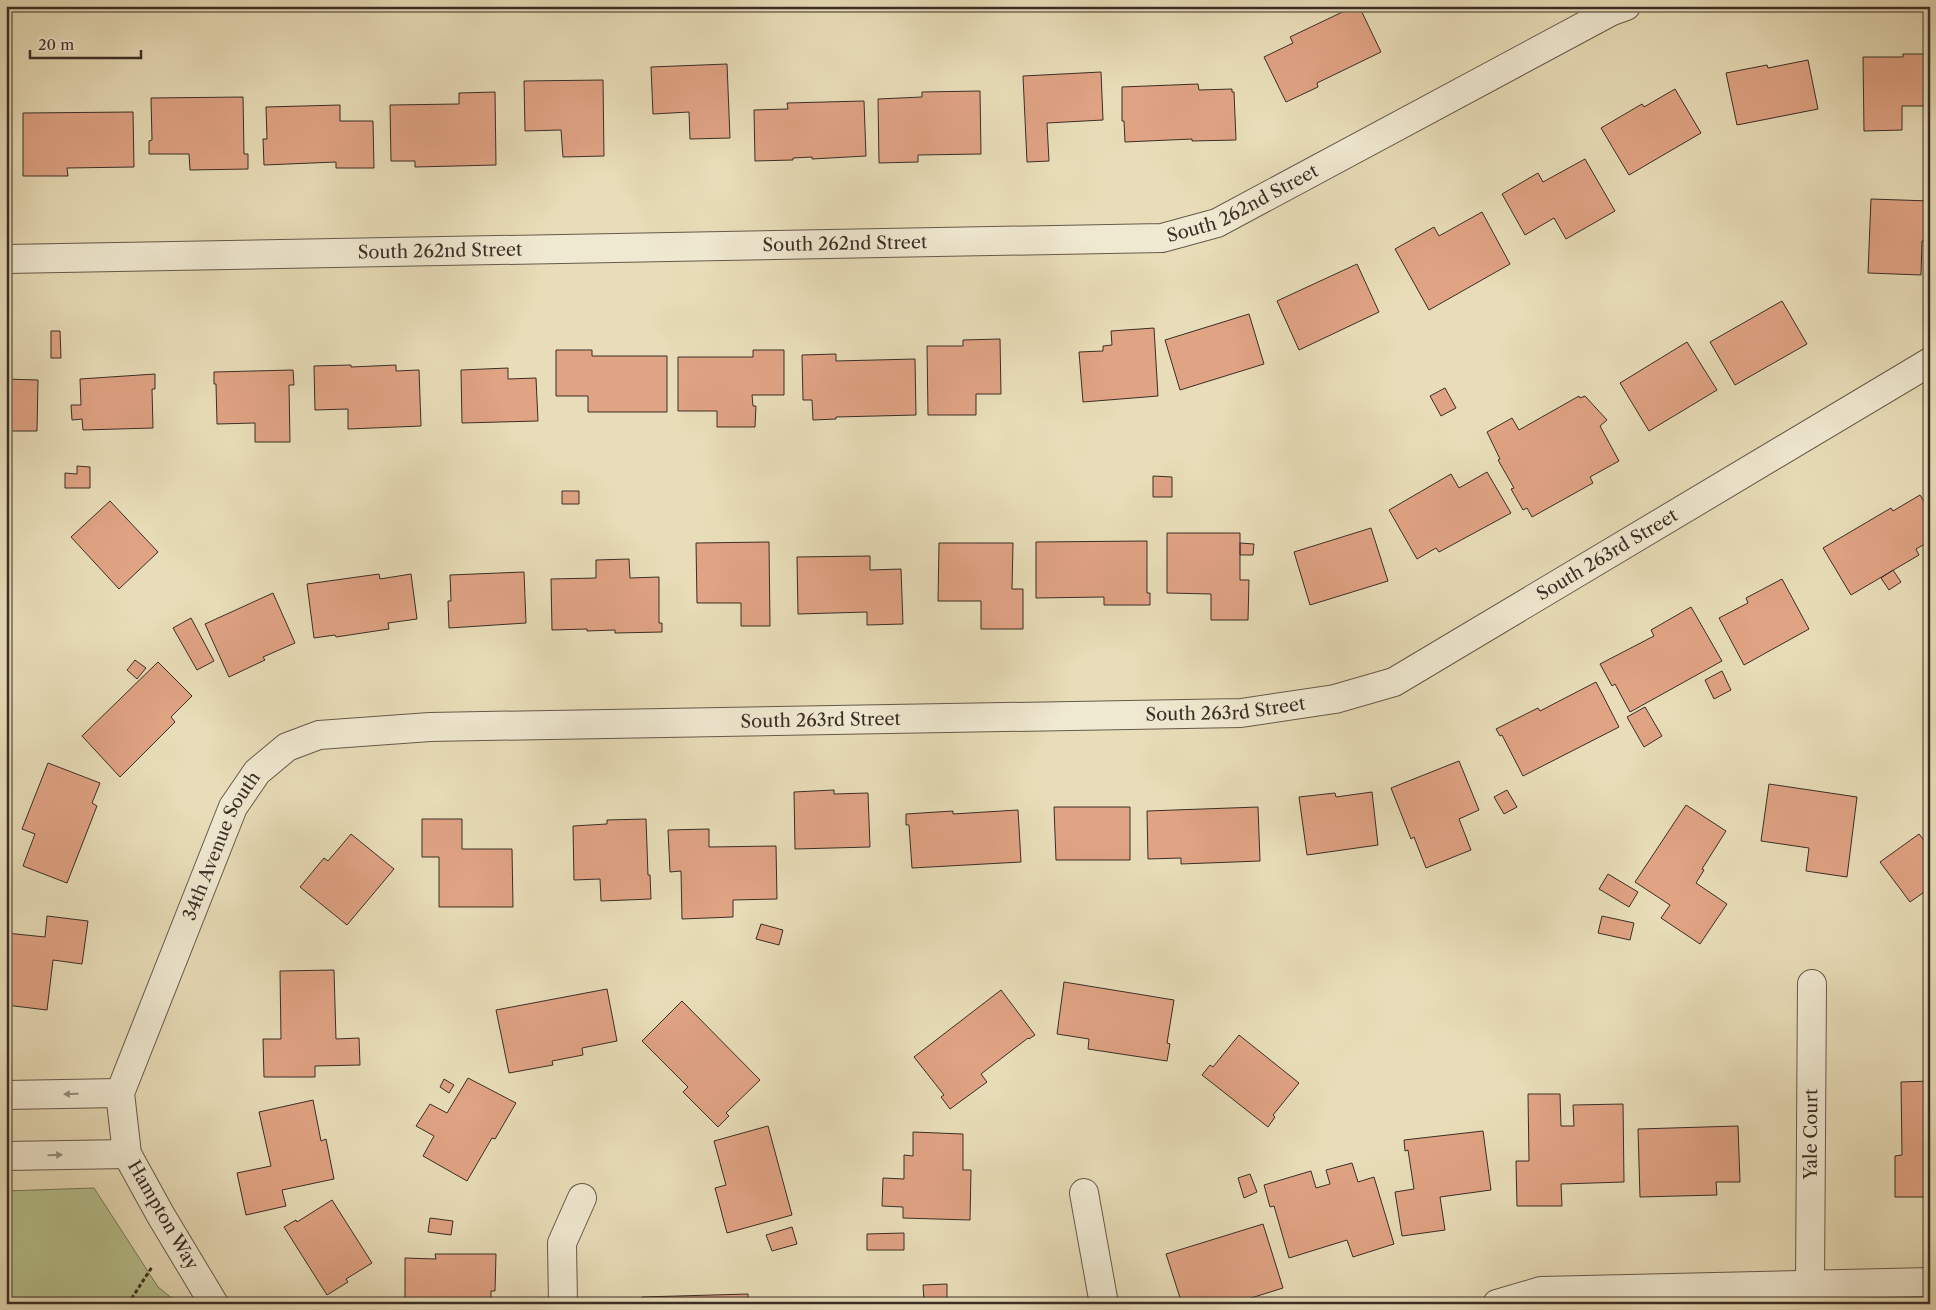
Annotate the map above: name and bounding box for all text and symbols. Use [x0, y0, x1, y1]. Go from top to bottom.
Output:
scale bar [30, 28, 141, 60]
text: 20 m [38, 35, 74, 54]
street label: South 262nd Street [1164, 159, 1323, 247]
street label: South 262nd Street [762, 231, 928, 256]
street label: South 262nd Street [357, 239, 523, 264]
street label: South 263rd Street [1533, 504, 1682, 605]
street label: South 263rd Street [1145, 692, 1307, 726]
street label: South 263rd Street [740, 708, 902, 733]
street label: 34th Avenue South [178, 767, 265, 924]
street label: Yale Court [1800, 1088, 1822, 1180]
one-way arrow [63, 1090, 79, 1098]
one-way arrow [47, 1151, 63, 1159]
street label: Hampton Way [123, 1156, 204, 1274]

